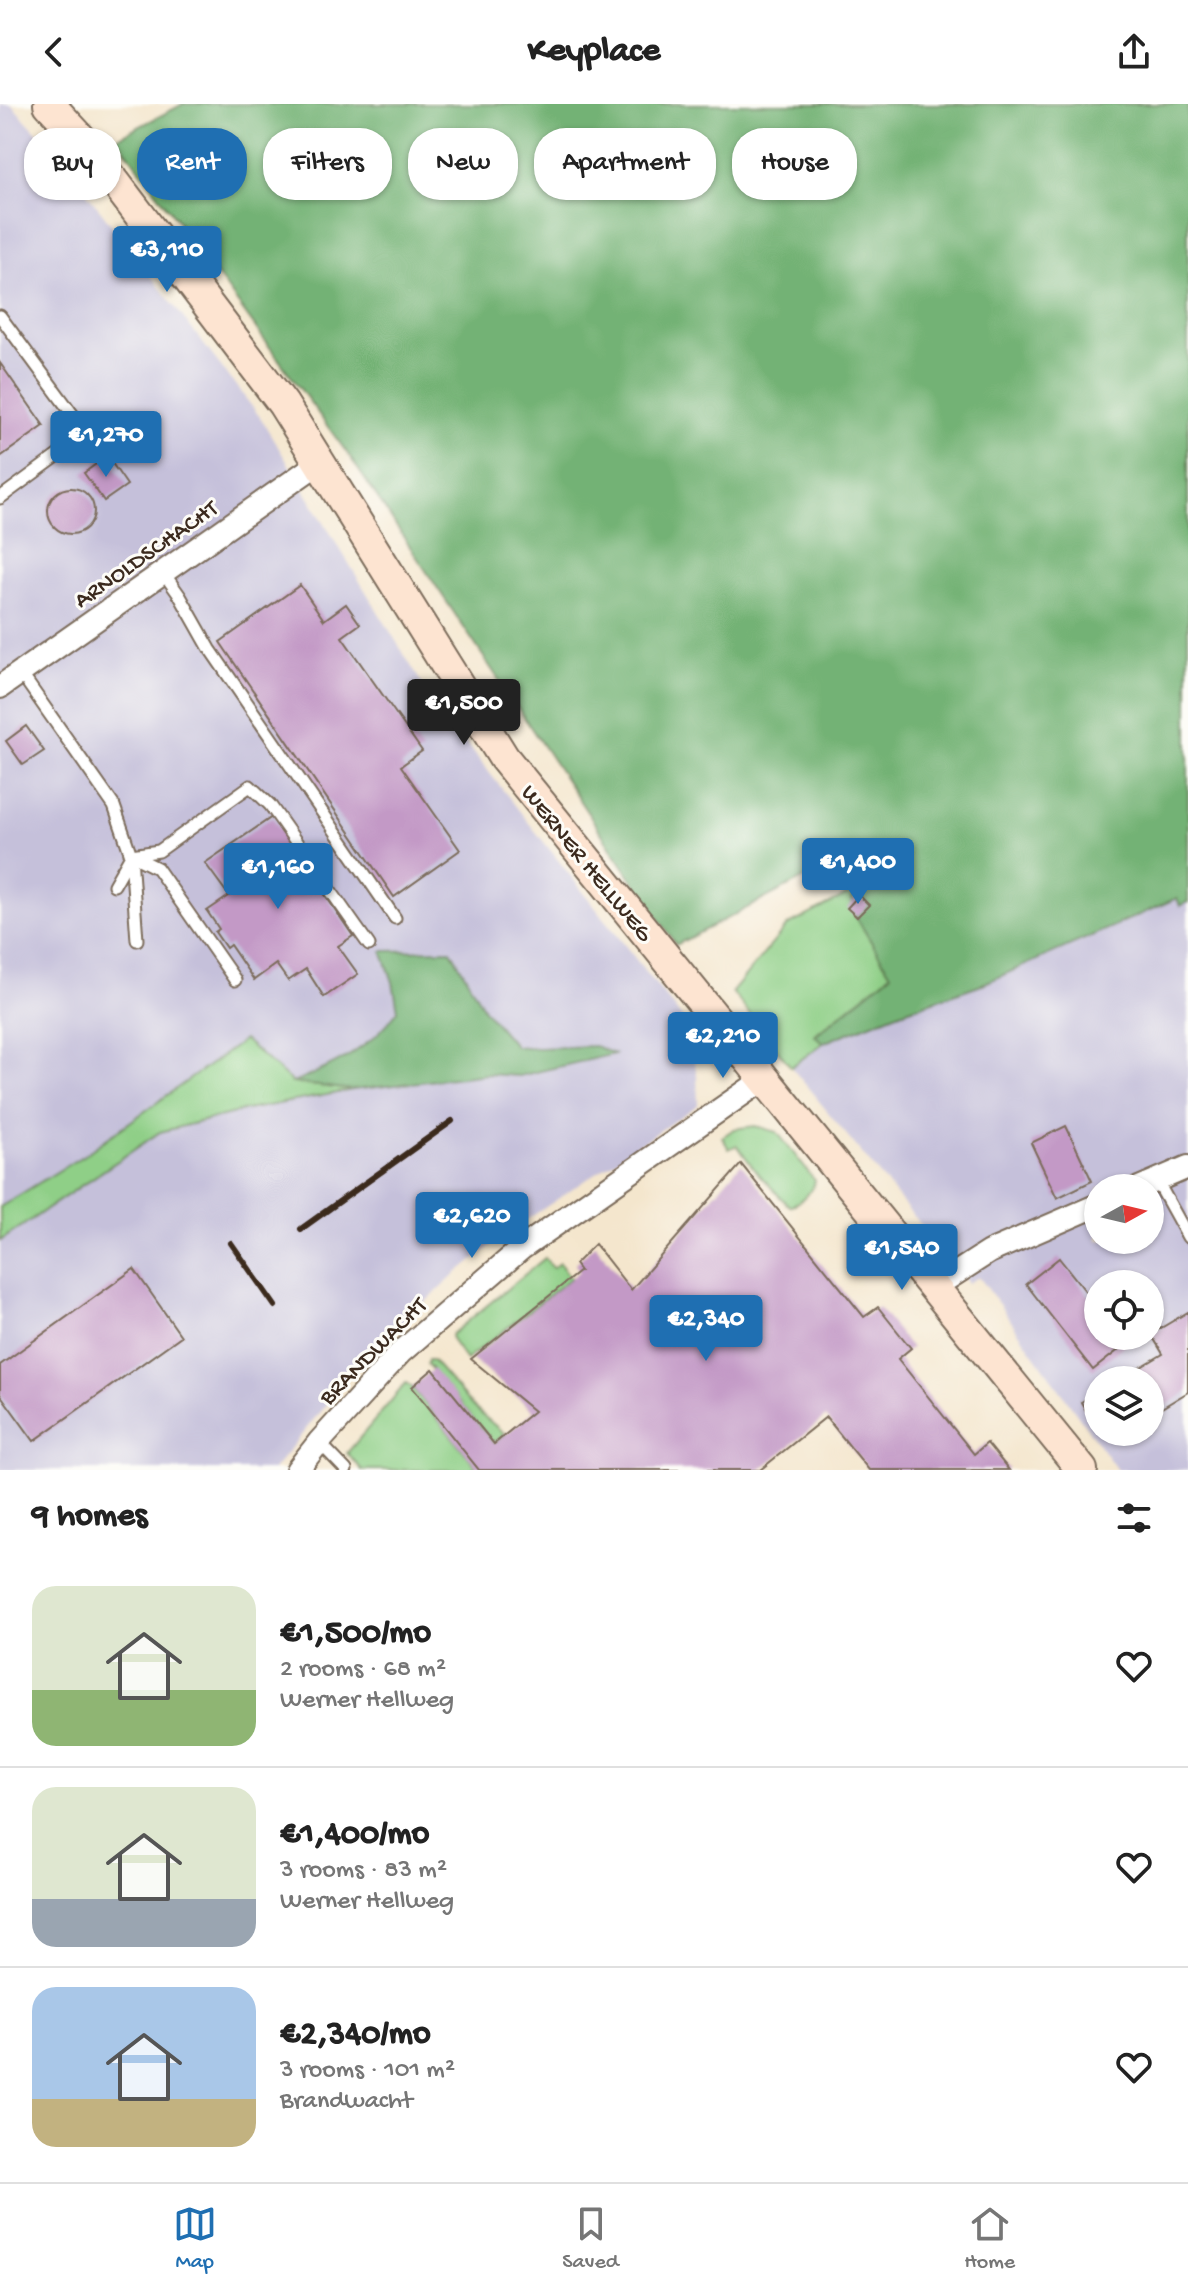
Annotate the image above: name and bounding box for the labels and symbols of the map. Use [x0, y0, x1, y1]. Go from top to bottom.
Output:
pin: €3,110 [102, 226, 232, 294]
pin: €1,270 [41, 411, 171, 479]
street label: ARNOLDSCHACHT [69, 494, 226, 616]
pin: €1,500 [399, 679, 529, 747]
street label: WERNER HELLWEG [513, 780, 658, 949]
pin: €1,400 [793, 838, 923, 906]
pin: €1,160 [213, 843, 343, 911]
pin: €2,210 [658, 1012, 788, 1080]
north arrow [1084, 1174, 1164, 1254]
pin: €2,620 [407, 1192, 537, 1260]
pin: €1,540 [837, 1224, 967, 1292]
street label: BRANDWACHT [314, 1291, 436, 1413]
pin: €2,340 [641, 1295, 771, 1363]

